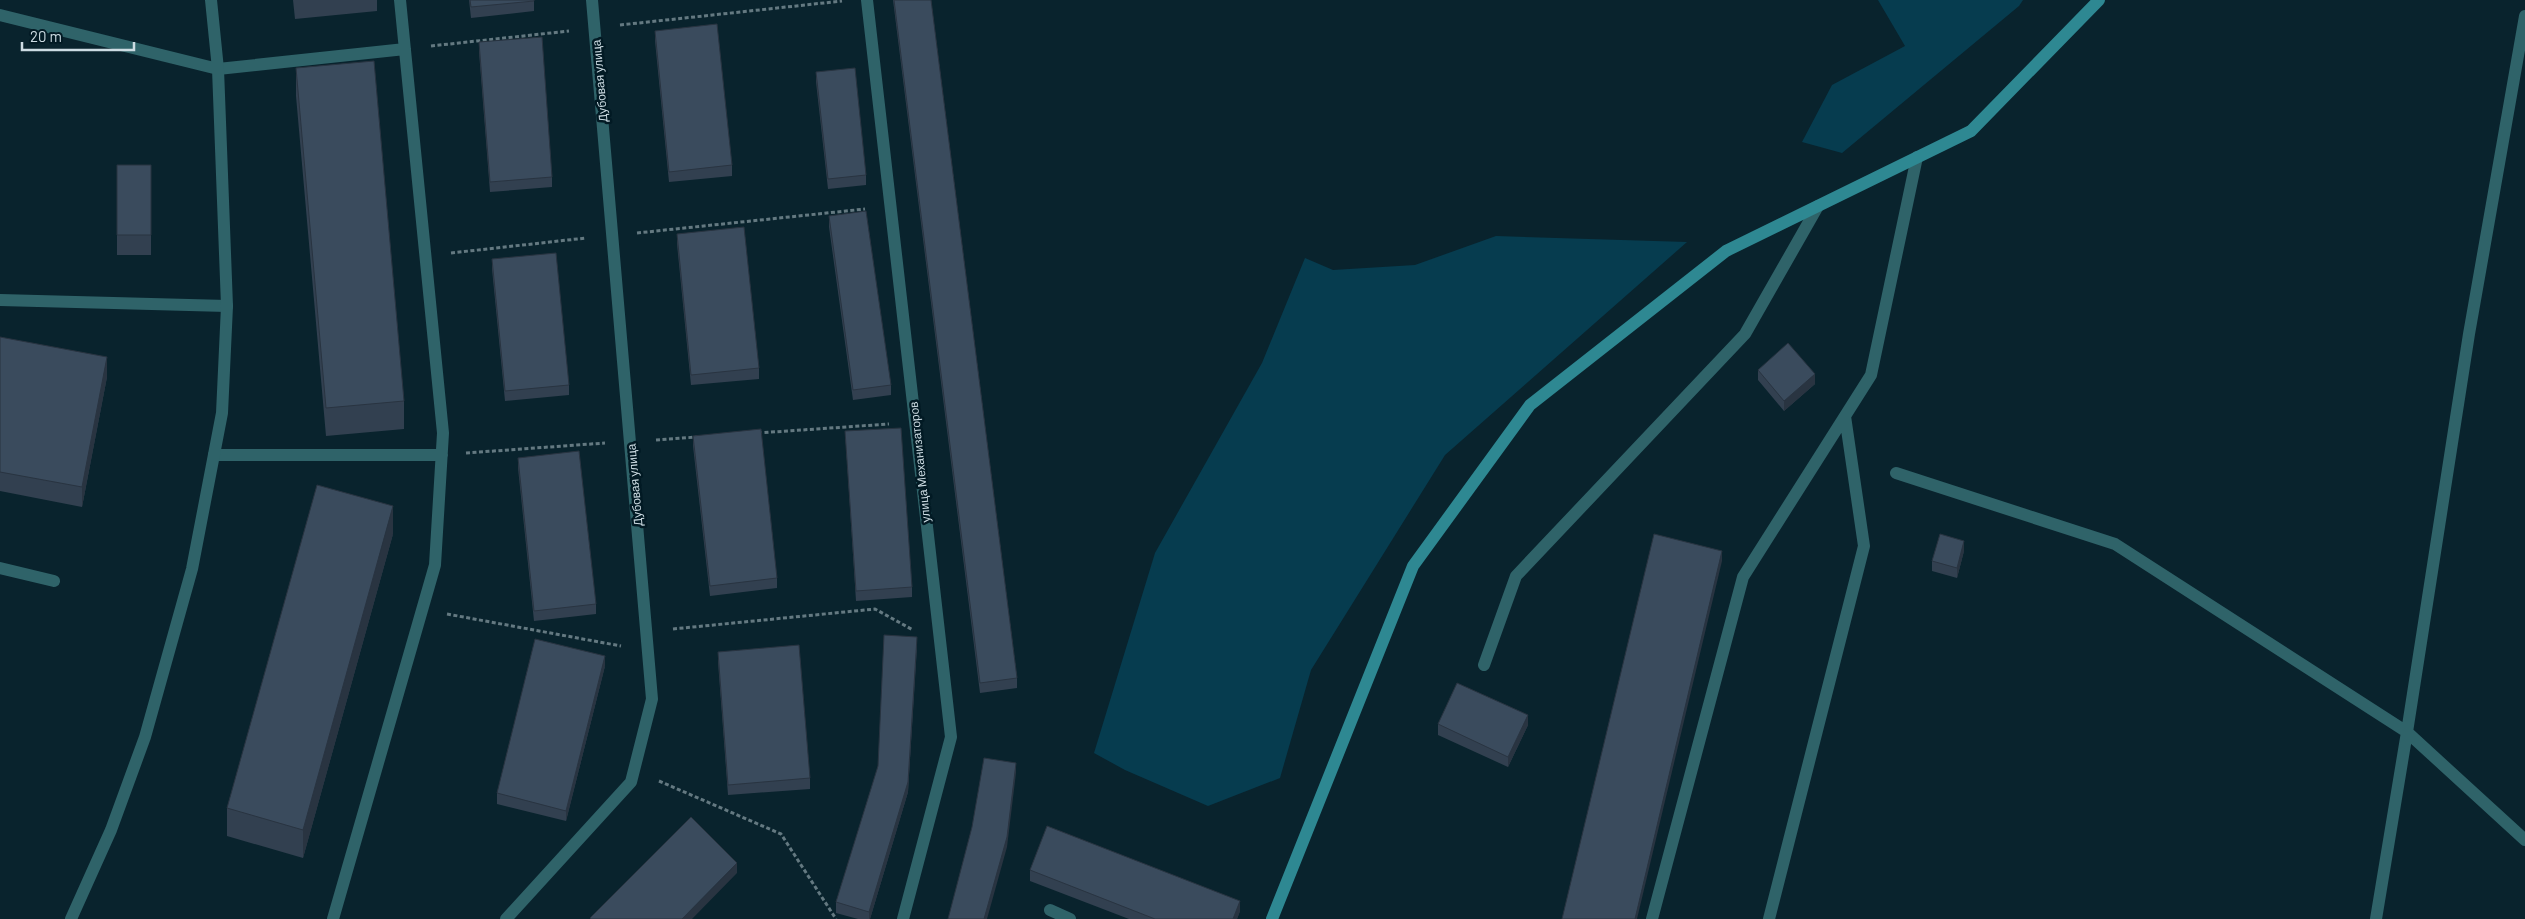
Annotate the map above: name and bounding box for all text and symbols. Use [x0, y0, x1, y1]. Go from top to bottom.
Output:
scale bar [22, 20, 135, 52]
text: 20 m [30, 27, 62, 45]
street label: Дубовая улица [588, 39, 611, 123]
street label: улица Механизаторов [906, 401, 933, 523]
street label: Дубовая улица [623, 443, 646, 527]

